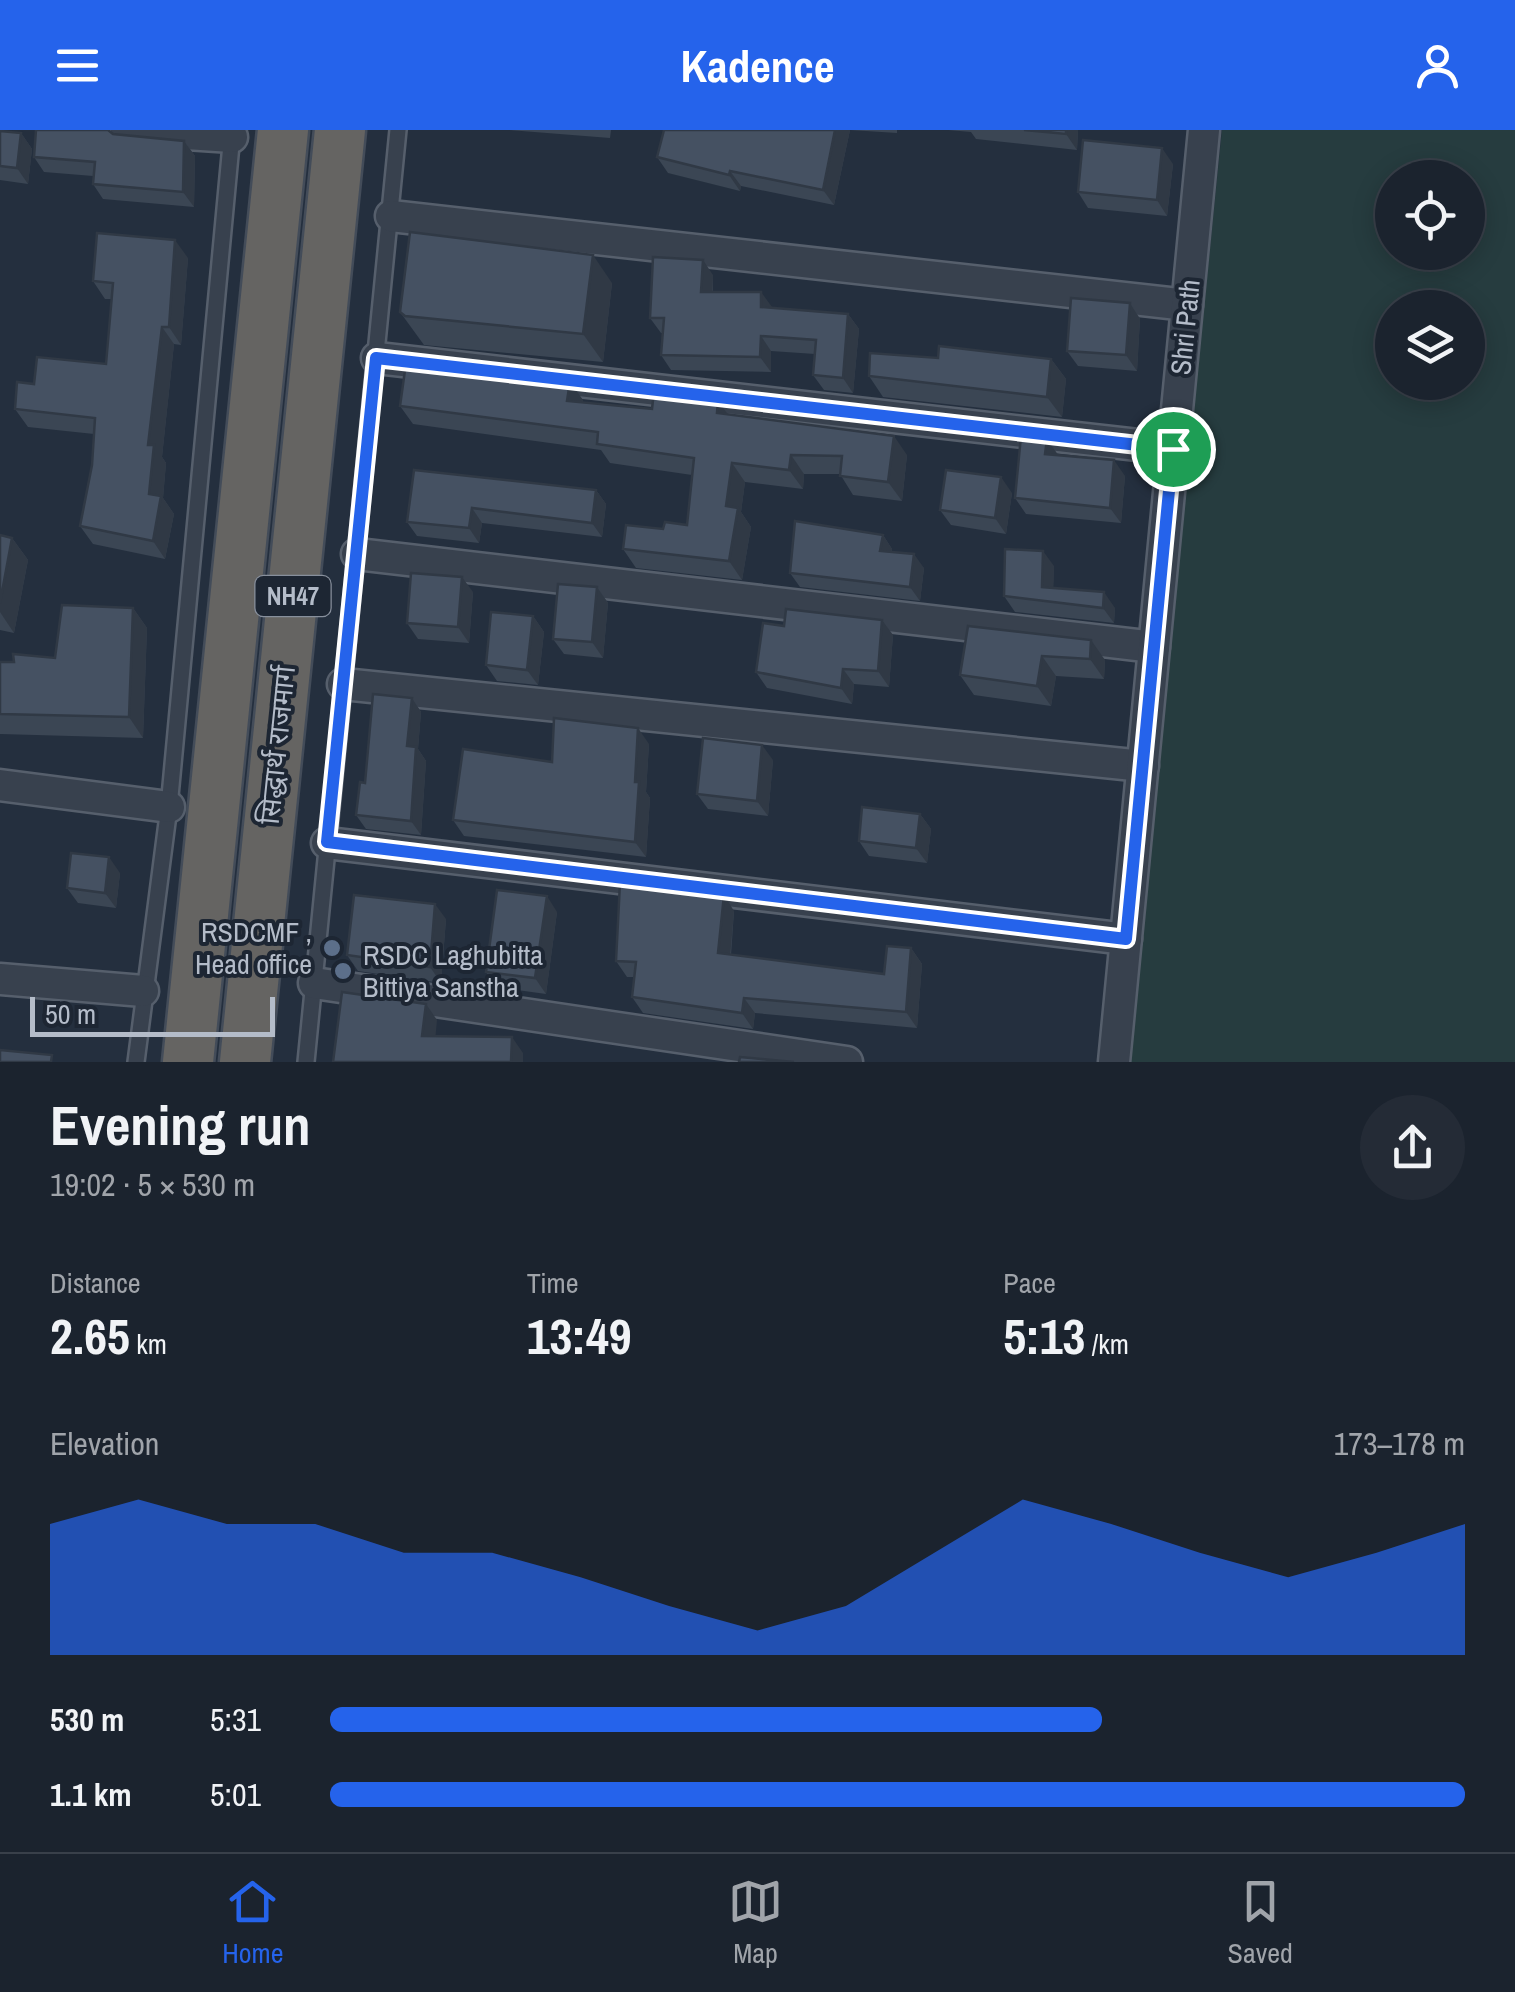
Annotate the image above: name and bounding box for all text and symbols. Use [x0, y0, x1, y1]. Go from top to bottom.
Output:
text: Kadence [681, 35, 834, 96]
icon: menu [50, 38, 105, 93]
icon: person [1410, 38, 1465, 93]
map controls [1375, 160, 1485, 400]
button: locate [1375, 160, 1485, 270]
street label: Shri Path [1161, 277, 1209, 377]
button: layers [1375, 290, 1485, 400]
pin [1131, 407, 1216, 492]
icon: arrive [1146, 422, 1201, 477]
road number: NH47 [256, 576, 330, 616]
street label: सिद्धार्थ राजमार्ग [250, 663, 304, 826]
place label: RSDCMF , Head office [195, 913, 312, 983]
place label: RSDC Laghubitta Bittiya Sanstha [363, 936, 543, 1006]
marker: RSDCMF , Head office [321, 937, 343, 959]
marker: RSDC Laghubitta Bittiya Sanstha [332, 960, 354, 982]
scale bar [30, 992, 275, 1036]
text: 50 m [45, 995, 96, 1033]
text: Evening run [50, 1088, 311, 1162]
button: share [1360, 1095, 1465, 1200]
text: 19:02 · 5 × 530 m [50, 1163, 255, 1206]
text: Distance [50, 1264, 141, 1302]
text: Time [527, 1264, 578, 1302]
text: Pace [1003, 1264, 1056, 1302]
text: 2.65 [50, 1302, 130, 1370]
text: 13:49 [527, 1302, 632, 1370]
text: 5:13 [1003, 1302, 1085, 1370]
text: km [130, 1325, 167, 1363]
text: /km [1085, 1325, 1129, 1363]
text: Elevation [50, 1422, 159, 1465]
text: 173–178 m [1334, 1422, 1465, 1465]
text: 530 m [50, 1698, 124, 1741]
text: 5:31 [210, 1698, 261, 1741]
text: 1.1 km [50, 1773, 132, 1816]
text: 5:01 [210, 1773, 261, 1816]
tab: Home [222, 1874, 284, 1972]
tab: Map [728, 1874, 783, 1972]
tab: Saved [1228, 1874, 1293, 1972]

